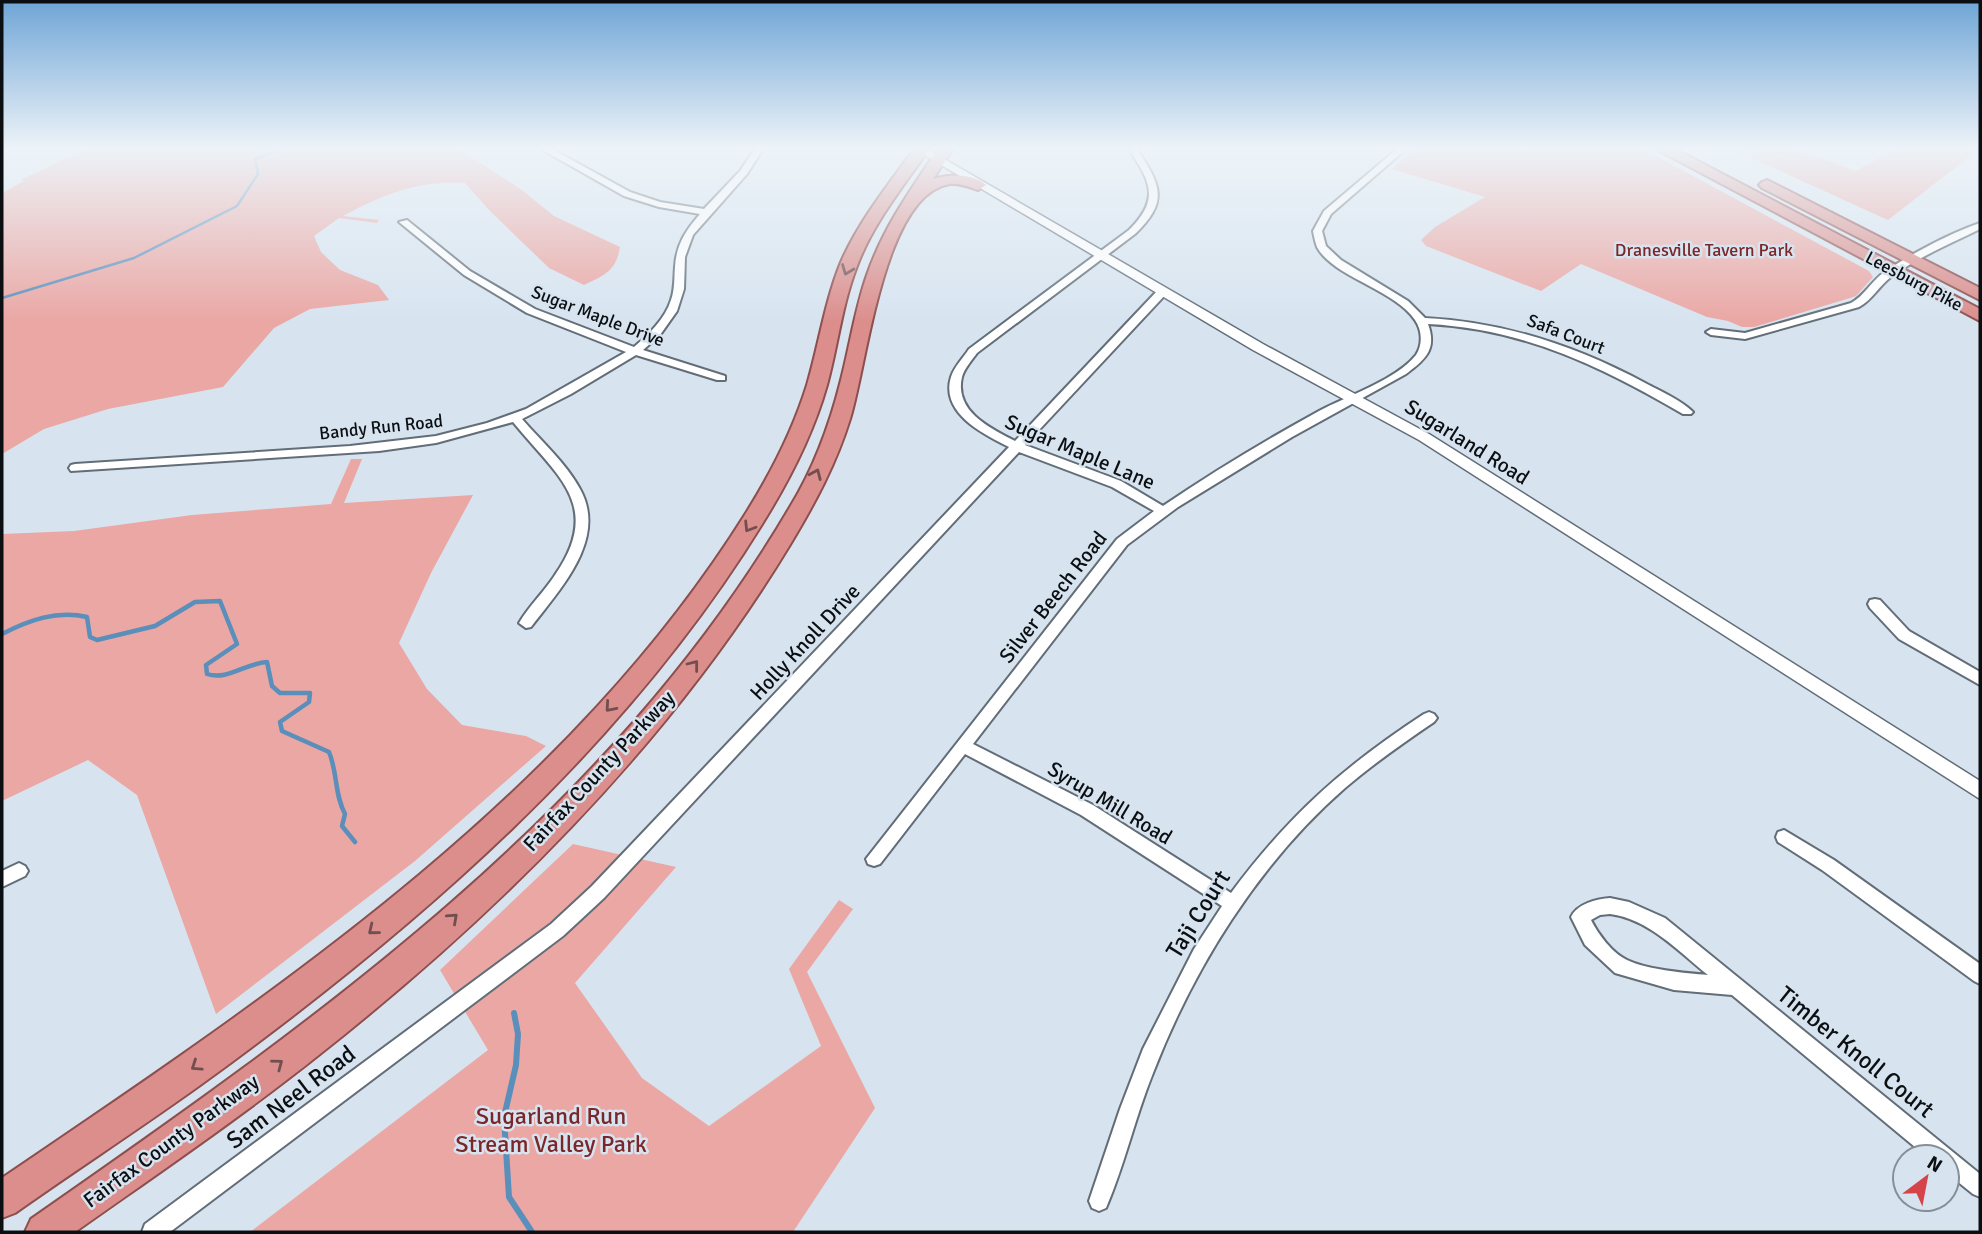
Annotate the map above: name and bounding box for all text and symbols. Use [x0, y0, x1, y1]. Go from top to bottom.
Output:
park label: Dranesville Tavern Park [1615, 239, 1793, 261]
street label: Leesburg Pike [1862, 246, 1966, 316]
one-way arrow [841, 263, 855, 275]
street label: Sugar Maple Drive [528, 281, 668, 351]
street label: Safa Court [1524, 309, 1608, 359]
street label: Sugarland Road [1400, 393, 1534, 491]
street label: Sugar Maple Lane [1001, 409, 1159, 495]
street label: Bandy Run Road [318, 410, 444, 444]
one-way arrow [808, 469, 822, 481]
one-way arrow [744, 519, 757, 532]
street label: Silver Beech Road [993, 526, 1113, 668]
street label: Holly Knoll Drive [744, 578, 866, 706]
one-way arrow [685, 661, 698, 673]
street label: Fairfax County Parkway [518, 685, 680, 857]
one-way arrow [606, 698, 618, 711]
street label: Syrup Mill Road [1043, 756, 1177, 850]
street label: Taji Court [1159, 864, 1237, 964]
one-way arrow [445, 914, 458, 926]
one-way arrow [369, 921, 381, 934]
street label: Timber Knoll Court [1772, 980, 1940, 1124]
street label: Sam Neel Road [221, 1039, 361, 1155]
one-way arrow [191, 1058, 204, 1071]
one-way arrow [271, 1060, 283, 1073]
street label: Fairfax County Parkway [78, 1068, 264, 1213]
park label: Sugarland Run Stream Valley Park [455, 1101, 647, 1159]
north arrow [1891, 1143, 1961, 1213]
text: N [1923, 1151, 1946, 1178]

